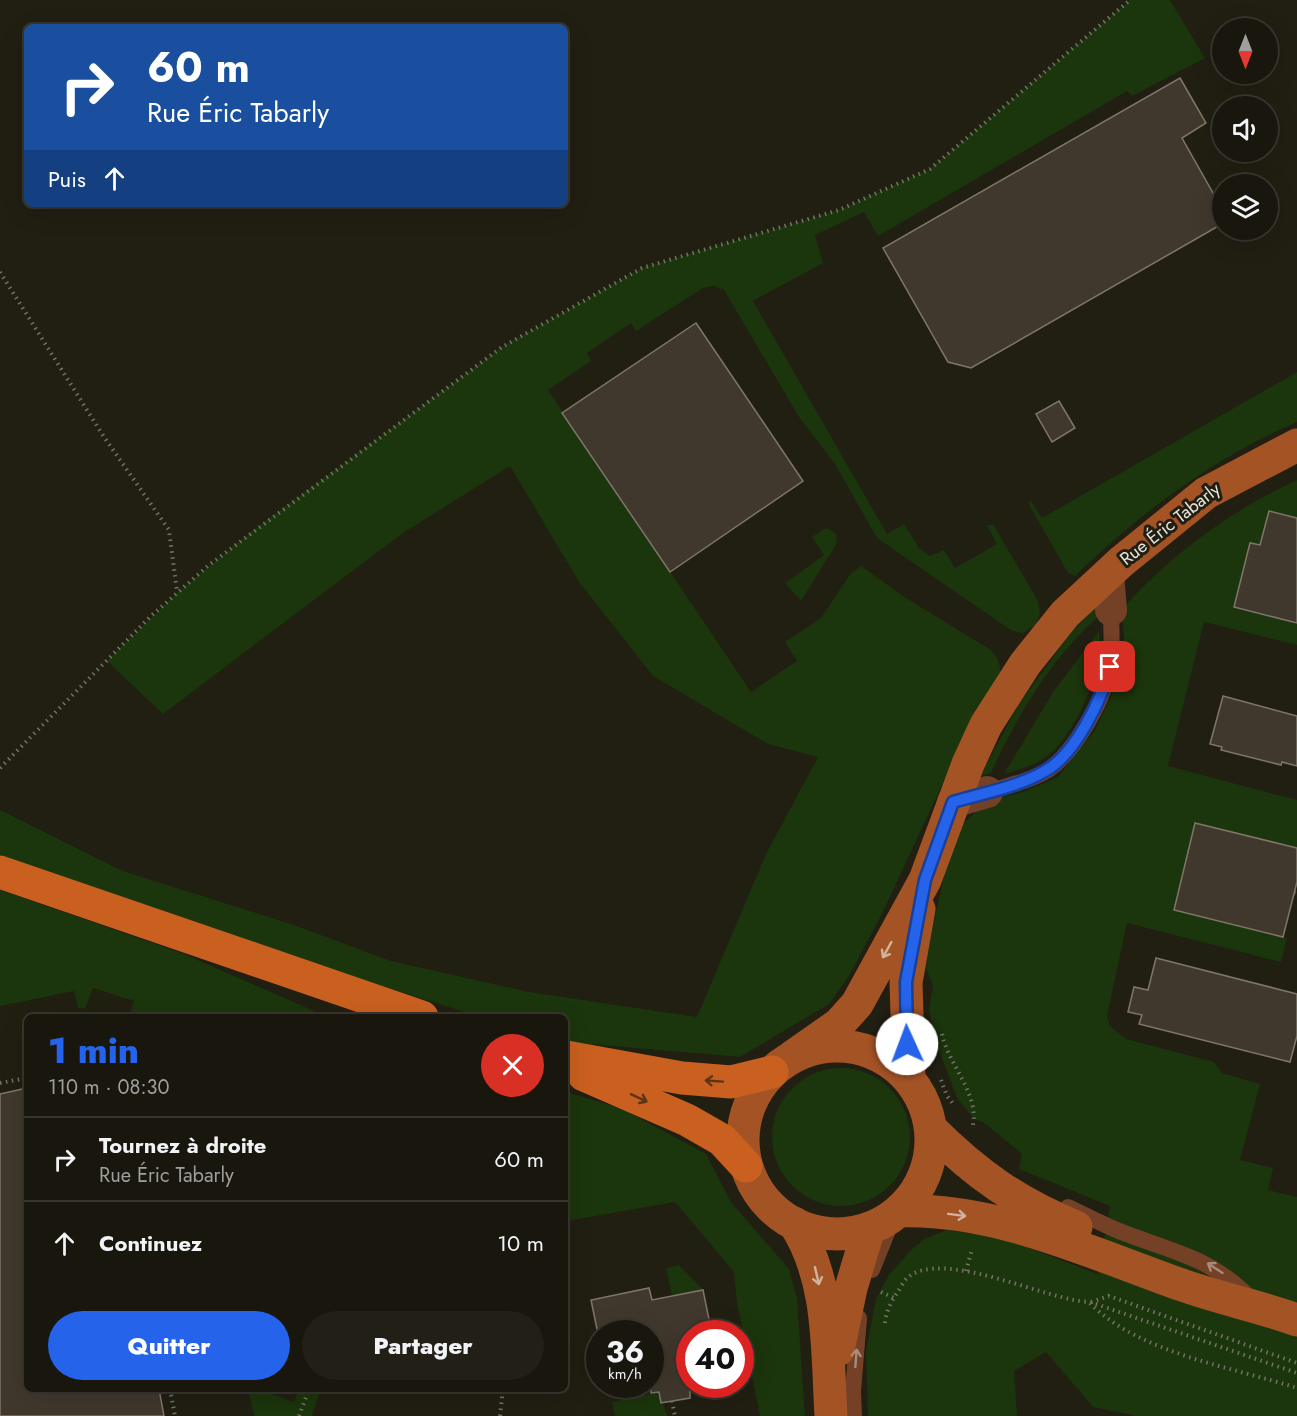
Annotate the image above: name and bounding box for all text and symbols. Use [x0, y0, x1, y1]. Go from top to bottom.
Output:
north arrow [1212, 18, 1278, 84]
map controls [1212, 18, 1278, 240]
text: 60 m [147, 37, 250, 98]
icon: right [48, 48, 126, 126]
text: Rue Éric Tabarly [147, 93, 329, 132]
button: sound [1212, 96, 1278, 162]
icon: ahead [98, 162, 131, 195]
text: Puis [48, 163, 86, 195]
button: layers [1212, 174, 1278, 240]
street label: Rue Éric Tabarly [1114, 476, 1226, 572]
pin [1084, 641, 1135, 692]
icon: arrive [1093, 650, 1126, 683]
one-way arrow [881, 941, 893, 958]
position arrow [875, 1012, 939, 1076]
text: 1 min [48, 1024, 139, 1076]
button: close [481, 1034, 544, 1097]
text: 110 m · 08:30 [48, 1073, 169, 1102]
one-way arrow [705, 1075, 725, 1086]
one-way arrow [630, 1092, 648, 1104]
text: Tournez à droite [99, 1129, 266, 1161]
icon: right [48, 1143, 81, 1176]
text: 60 m [494, 1143, 544, 1175]
text: Rue Éric Tabarly [99, 1161, 234, 1190]
one-way arrow [947, 1209, 966, 1220]
icon: ahead [48, 1227, 81, 1260]
text: Continuez [99, 1227, 202, 1259]
text: 10 m [497, 1227, 544, 1259]
one-way arrow [1208, 1262, 1224, 1274]
one-way arrow [812, 1266, 824, 1285]
button: Quitter [48, 1311, 290, 1380]
button: Partager [302, 1311, 544, 1380]
speed limit sign: 40 [676, 1320, 754, 1398]
text: 36 [606, 1330, 644, 1373]
one-way arrow [850, 1348, 861, 1368]
text: km/h [608, 1363, 642, 1385]

